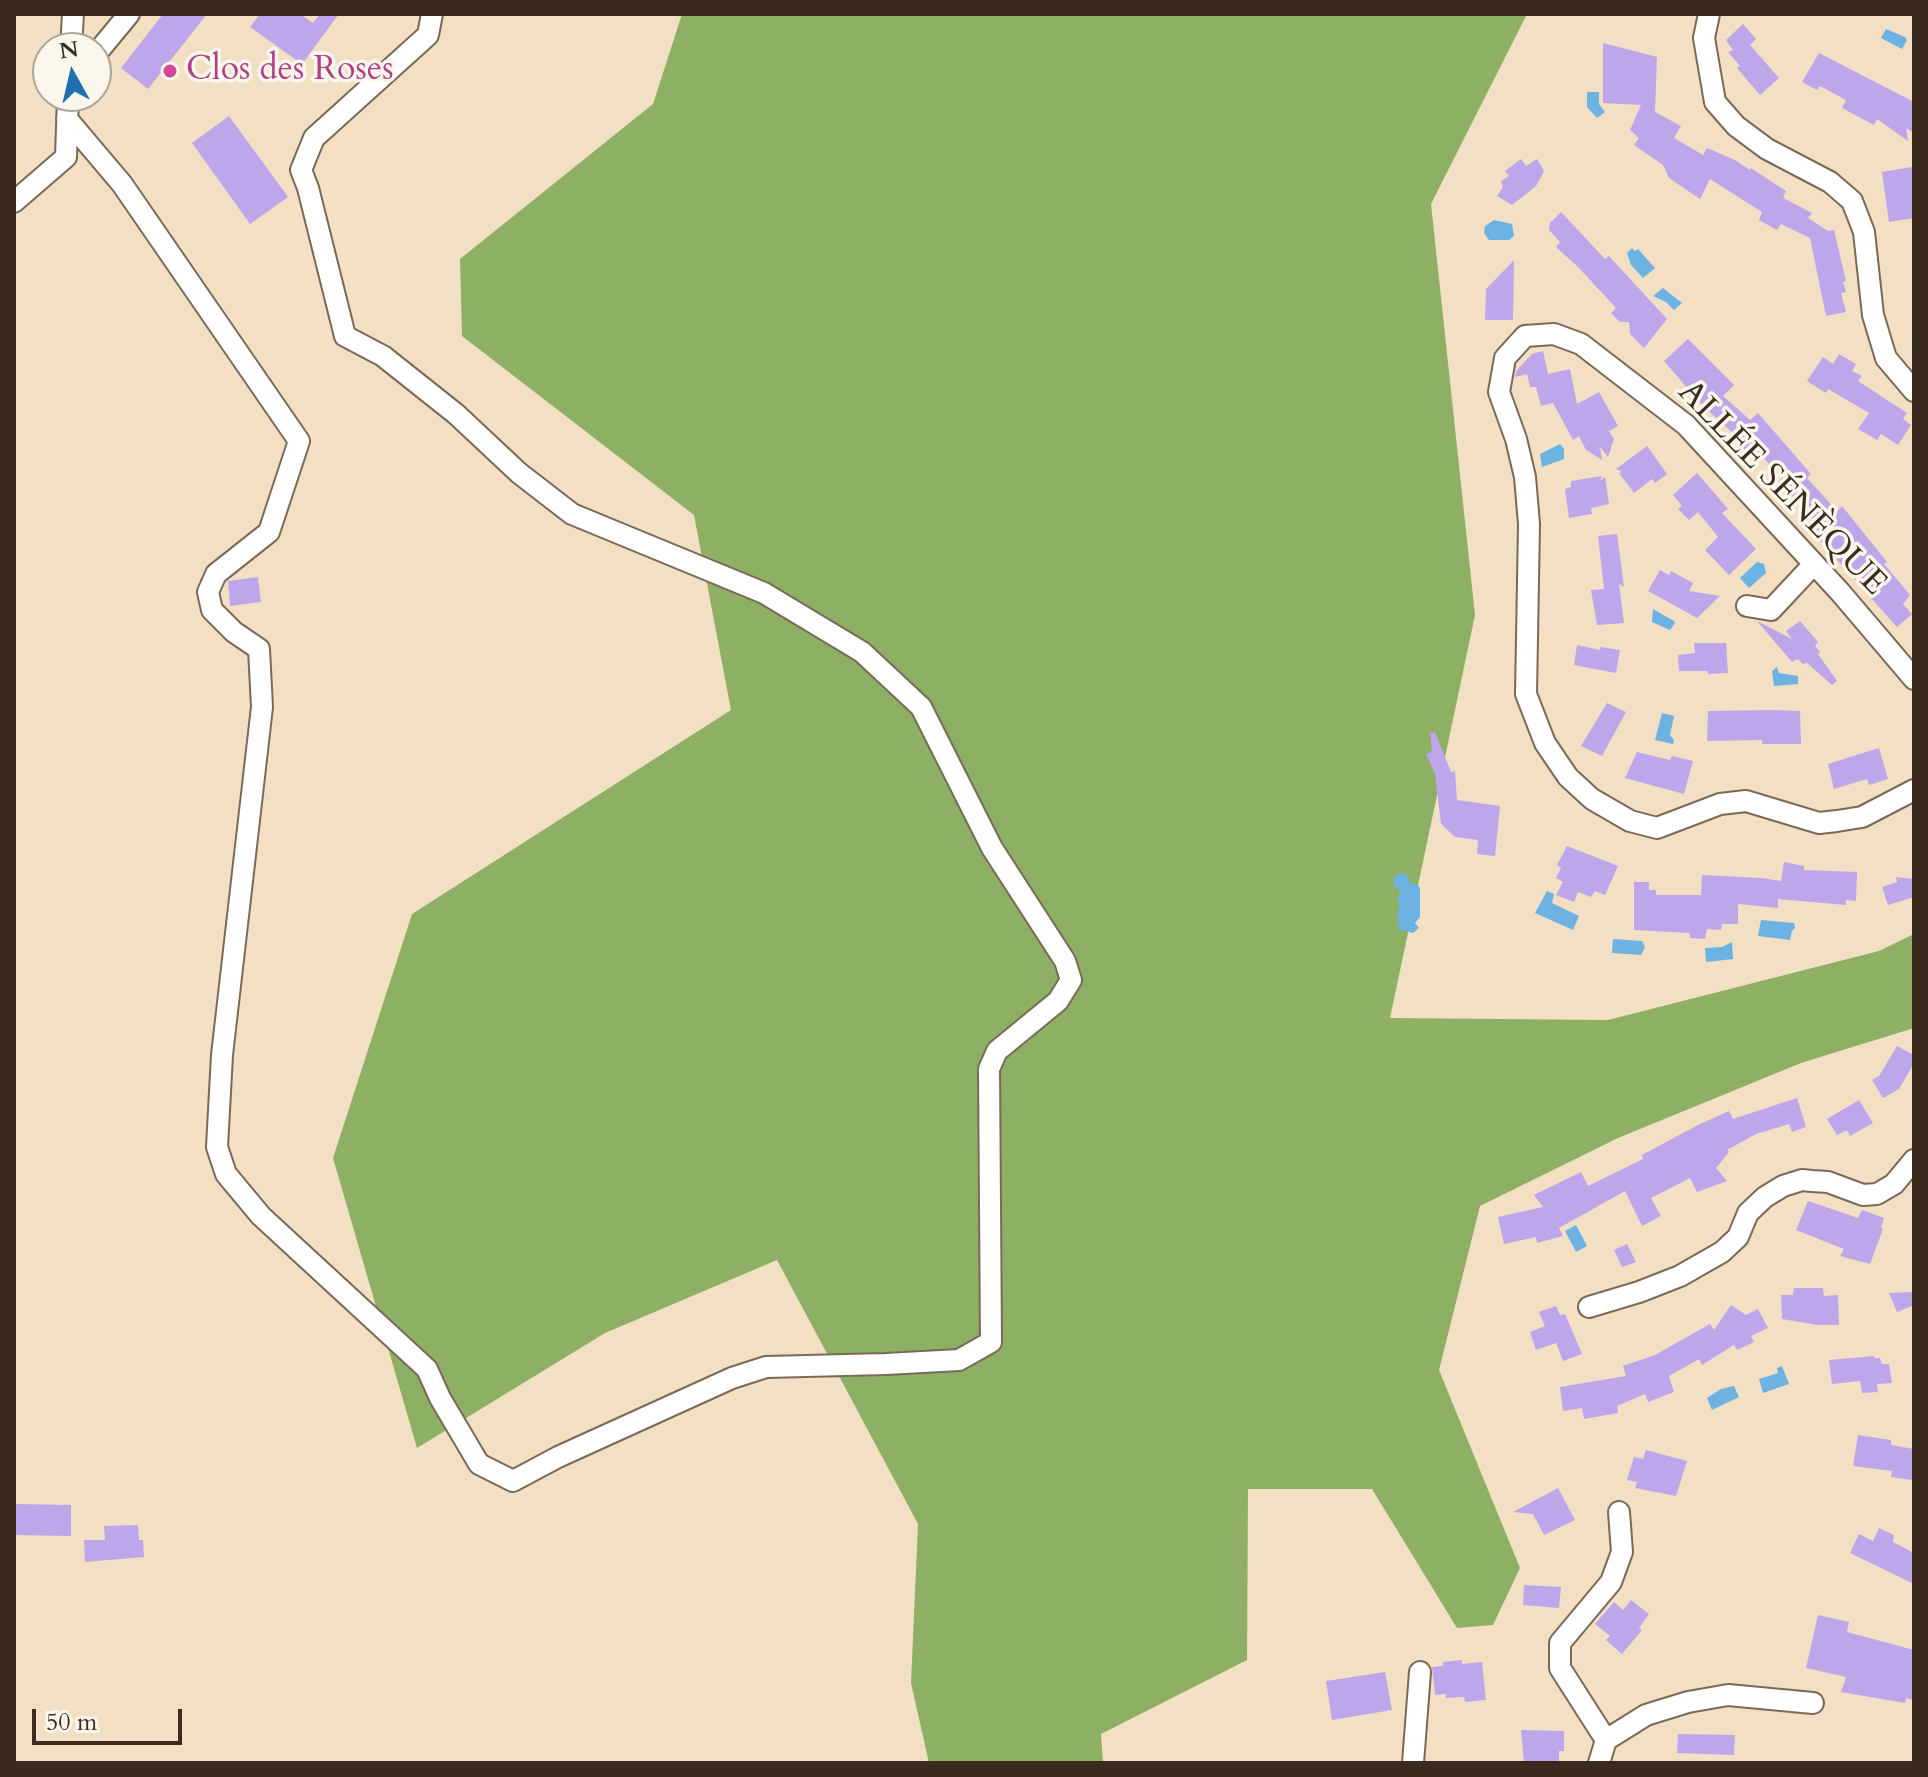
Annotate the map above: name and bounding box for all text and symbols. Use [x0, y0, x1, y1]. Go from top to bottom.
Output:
north arrow [32, 32, 112, 112]
text: N [57, 34, 80, 66]
place label: Clos des Roses [186, 51, 394, 91]
marker: Clos des Roses [161, 62, 179, 80]
street label: ALLÉE SÉNÈQUE [1668, 373, 1894, 605]
scale bar [36, 1693, 186, 1743]
text: 50 m [46, 1706, 97, 1739]

